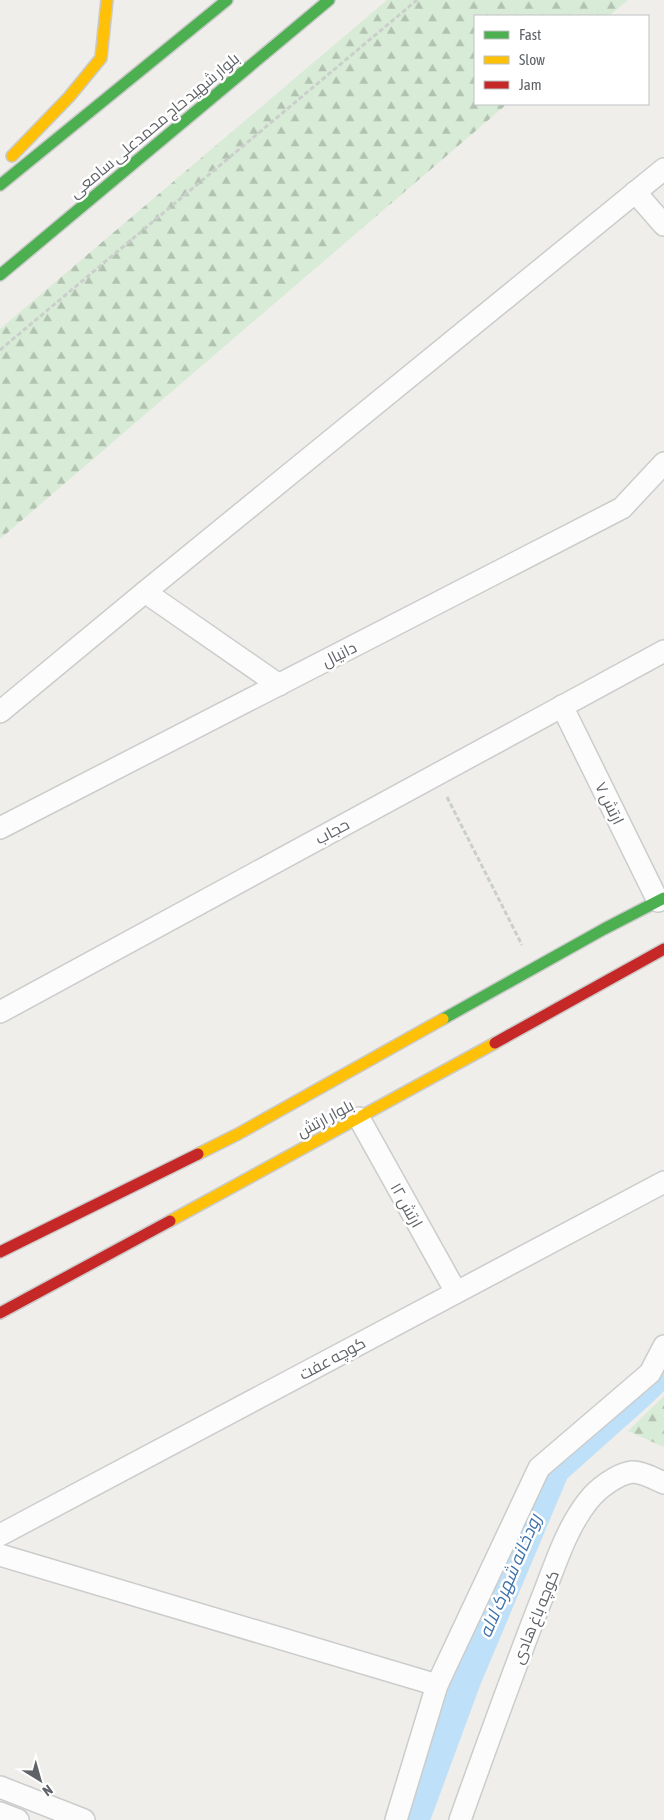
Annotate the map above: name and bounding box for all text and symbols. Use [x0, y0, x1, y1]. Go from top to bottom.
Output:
legend [474, 15, 649, 105]
text: Fast [519, 26, 541, 43]
street label: بلوار شهید حاج محمدعلی سامعی [65, 49, 244, 204]
text: Slow [519, 51, 545, 68]
text: Jam [519, 76, 542, 93]
street label: دانیال [319, 638, 360, 672]
street label: ارتش ۷ [590, 779, 628, 828]
street label: حجاب [312, 815, 353, 848]
street label: بلوار ارتش [293, 1096, 357, 1142]
street label: ارتش ۱۲ [386, 1180, 427, 1231]
street label: کوچه عفت [296, 1333, 370, 1386]
water label: رودخانه شهرک لاله [474, 1510, 546, 1641]
street label: کوچه باغ هادی [508, 1568, 565, 1667]
north arrow [15, 1755, 65, 1805]
text: N [40, 1782, 56, 1799]

